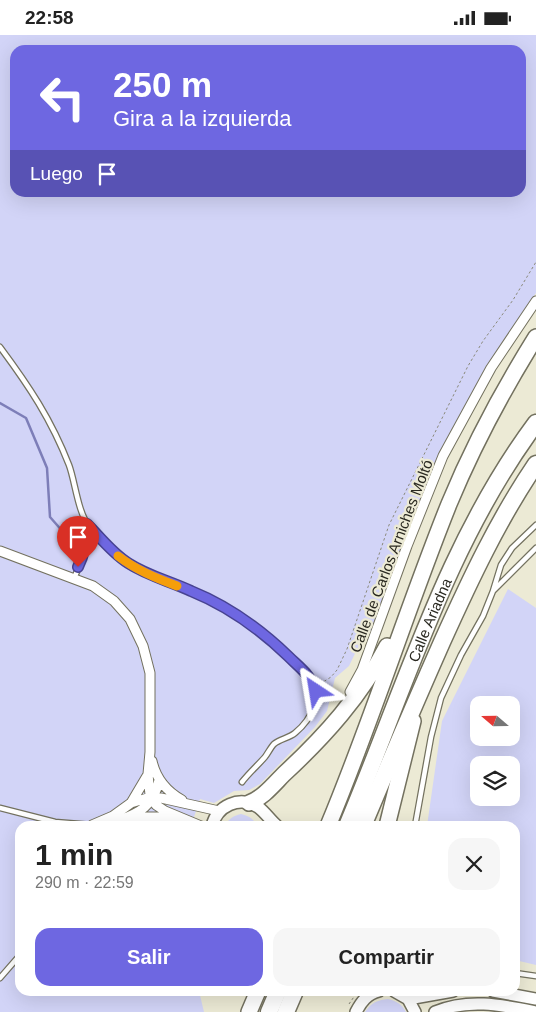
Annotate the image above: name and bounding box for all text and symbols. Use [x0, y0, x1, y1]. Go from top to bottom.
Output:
text: 22:58 [25, 7, 74, 28]
icon: left [30, 65, 95, 130]
text: 250 m [113, 65, 212, 104]
text: Gira a la izquierda [113, 106, 292, 131]
icon: arrive [93, 160, 121, 188]
text: Luego [30, 163, 83, 184]
street label: Calle de Carlos Arniches Moltó [346, 457, 436, 655]
pin [57, 516, 99, 567]
icon: arrive [64, 523, 92, 551]
street label: Calle Ariadna [404, 575, 455, 664]
position arrow [289, 664, 341, 716]
north arrow [470, 696, 520, 746]
map controls [470, 696, 520, 806]
button: layers [470, 756, 520, 806]
text: 1 min [35, 838, 113, 871]
button: close [448, 838, 500, 890]
text: 290 m · 22:59 [35, 874, 134, 891]
button: Salir [35, 928, 263, 986]
button: Compartir [273, 928, 500, 986]

